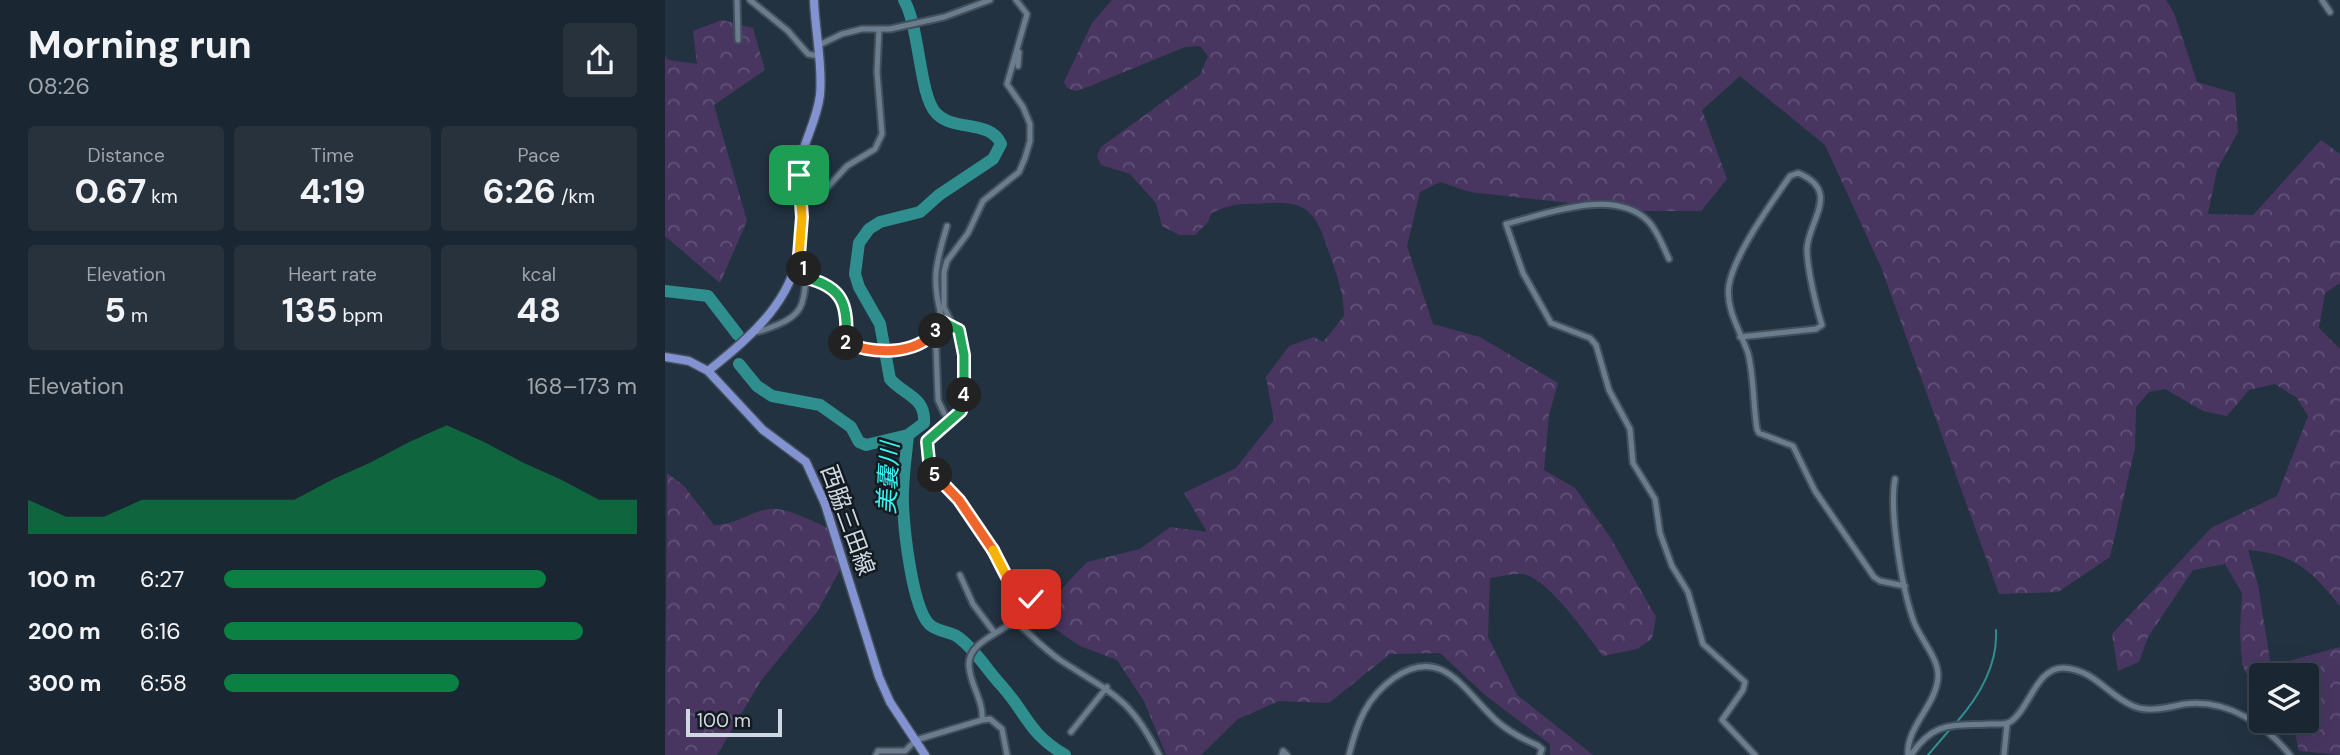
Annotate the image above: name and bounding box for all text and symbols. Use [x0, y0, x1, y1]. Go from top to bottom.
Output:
text: Morning run [28, 20, 252, 70]
button: share [563, 23, 637, 97]
text: 08:26 [28, 71, 90, 101]
text: Distance [88, 143, 165, 168]
text: Time [311, 143, 354, 168]
text: Pace [518, 143, 560, 168]
pin [769, 145, 829, 205]
icon: arrive [780, 156, 818, 194]
text: 0.67 [75, 168, 146, 214]
text: 4:19 [299, 168, 366, 214]
text: 6:26 [483, 168, 556, 214]
text: km [146, 184, 178, 209]
text: /km [556, 184, 595, 209]
pin: 1 [787, 252, 821, 286]
text: 1 [800, 256, 807, 281]
text: Elevation [87, 262, 166, 287]
text: Heart rate [288, 262, 377, 287]
text: kcal [522, 262, 556, 287]
text: 5 [104, 287, 126, 333]
text: 135 [282, 287, 337, 333]
text: 48 [516, 287, 561, 333]
text: m [126, 303, 148, 328]
text: bpm [337, 303, 383, 328]
pin: 3 [919, 314, 953, 348]
text: 3 [930, 318, 941, 343]
pin: 2 [829, 326, 863, 360]
text: 2 [840, 330, 851, 355]
text: Elevation [28, 371, 124, 401]
text: 168–173 m [527, 371, 637, 401]
pin: 4 [947, 378, 981, 412]
text: 4 [957, 382, 970, 407]
water label: 美嚢川 [871, 438, 906, 515]
pin: 5 [917, 458, 953, 492]
street label: 西脇三田線 [814, 461, 882, 579]
text: 5 [929, 462, 940, 487]
text: 100 m [28, 564, 96, 594]
text: 6:27 [140, 564, 184, 594]
pin [1001, 569, 1061, 629]
icon: check [1012, 580, 1050, 618]
text: 200 m [28, 616, 101, 646]
text: 6:16 [140, 616, 181, 646]
map controls [2249, 663, 2319, 733]
button: layers [2249, 663, 2319, 733]
text: 300 m [28, 668, 101, 698]
text: 6:58 [140, 668, 187, 698]
scale bar [686, 706, 782, 738]
text: 100 m [697, 708, 751, 733]

